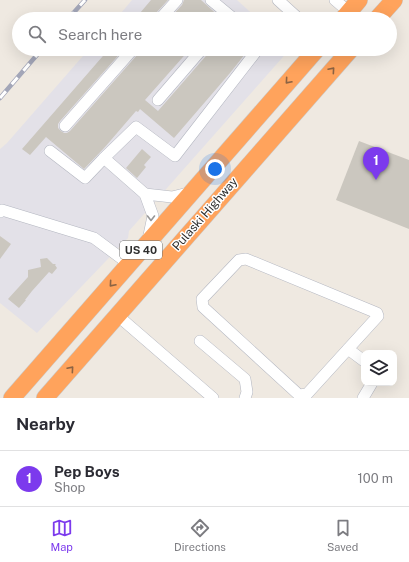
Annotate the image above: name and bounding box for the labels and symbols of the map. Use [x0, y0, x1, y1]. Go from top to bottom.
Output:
one-way arrow [327, 67, 335, 75]
one-way arrow [286, 77, 293, 84]
pin: 1 [363, 147, 389, 180]
your location [205, 159, 225, 179]
street label: Pulaski Highway [170, 174, 241, 253]
one-way arrow [147, 215, 155, 221]
road number: US 40 [120, 241, 162, 259]
one-way arrow [109, 279, 116, 287]
one-way arrow [66, 366, 73, 373]

